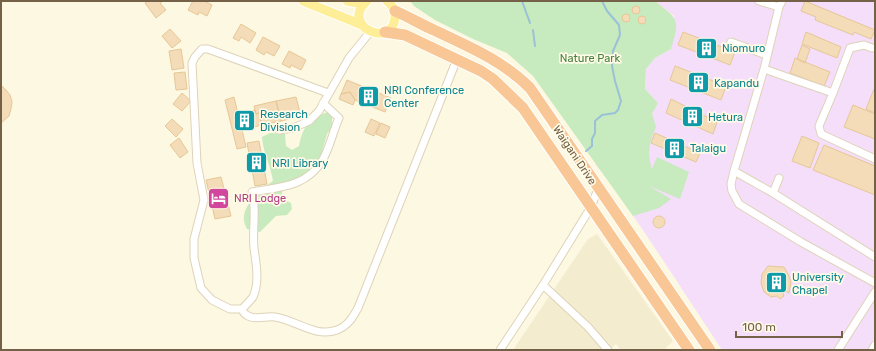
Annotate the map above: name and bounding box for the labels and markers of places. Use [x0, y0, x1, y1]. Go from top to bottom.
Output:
building icon: Niomuro [694, 35, 720, 61]
place label: Niomuro [722, 42, 765, 55]
building icon: Kapandu [685, 70, 711, 96]
place label: Kapandu [714, 77, 759, 90]
building icon: NRI Conference Center [356, 83, 382, 109]
place label: NRI Conference Center [384, 84, 464, 110]
building icon: Hetura [679, 104, 705, 130]
building icon: Research Division [232, 107, 258, 133]
place label: Research Division [260, 108, 308, 134]
place label: Hetura [708, 111, 743, 124]
building icon: Talaigu [662, 135, 688, 161]
place label: Talaigu [690, 142, 726, 155]
building icon: NRI Library [244, 150, 270, 176]
place label: NRI Library [272, 157, 328, 170]
hotel icon: NRI Lodge [205, 185, 231, 211]
place label: NRI Lodge [234, 192, 286, 205]
building icon: University Chapel [763, 270, 789, 296]
place label: University Chapel [792, 271, 844, 297]

